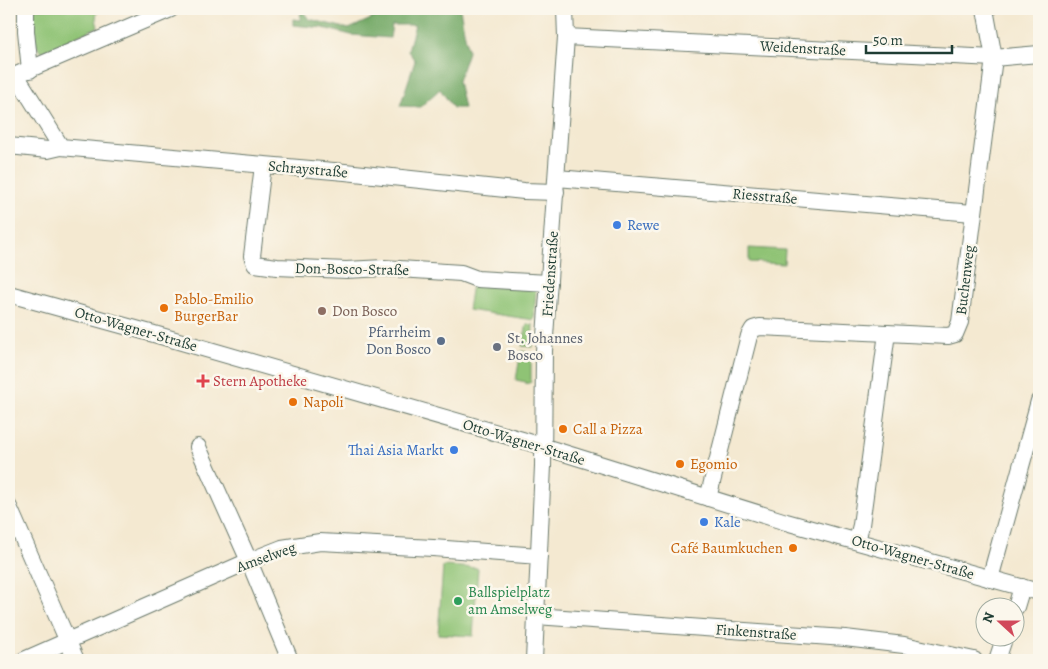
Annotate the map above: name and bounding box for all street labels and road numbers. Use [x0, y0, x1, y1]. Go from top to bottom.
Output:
street label: Weidenstraße [759, 36, 847, 60]
street label: Schraystraße [267, 156, 349, 182]
street label: Riesstraße [732, 183, 799, 209]
street label: Friedenstraße [537, 230, 563, 318]
street label: Buchenweg [951, 243, 979, 316]
street label: Don-Bosco-Straße [295, 258, 410, 280]
street label: Otto-Wagner-Straße [72, 302, 200, 356]
street label: Otto-Wagner-Straße [460, 414, 588, 470]
street label: Otto-Wagner-Straße [849, 530, 977, 584]
street label: Amselweg [233, 537, 299, 577]
street label: Finkenstraße [715, 619, 797, 645]

